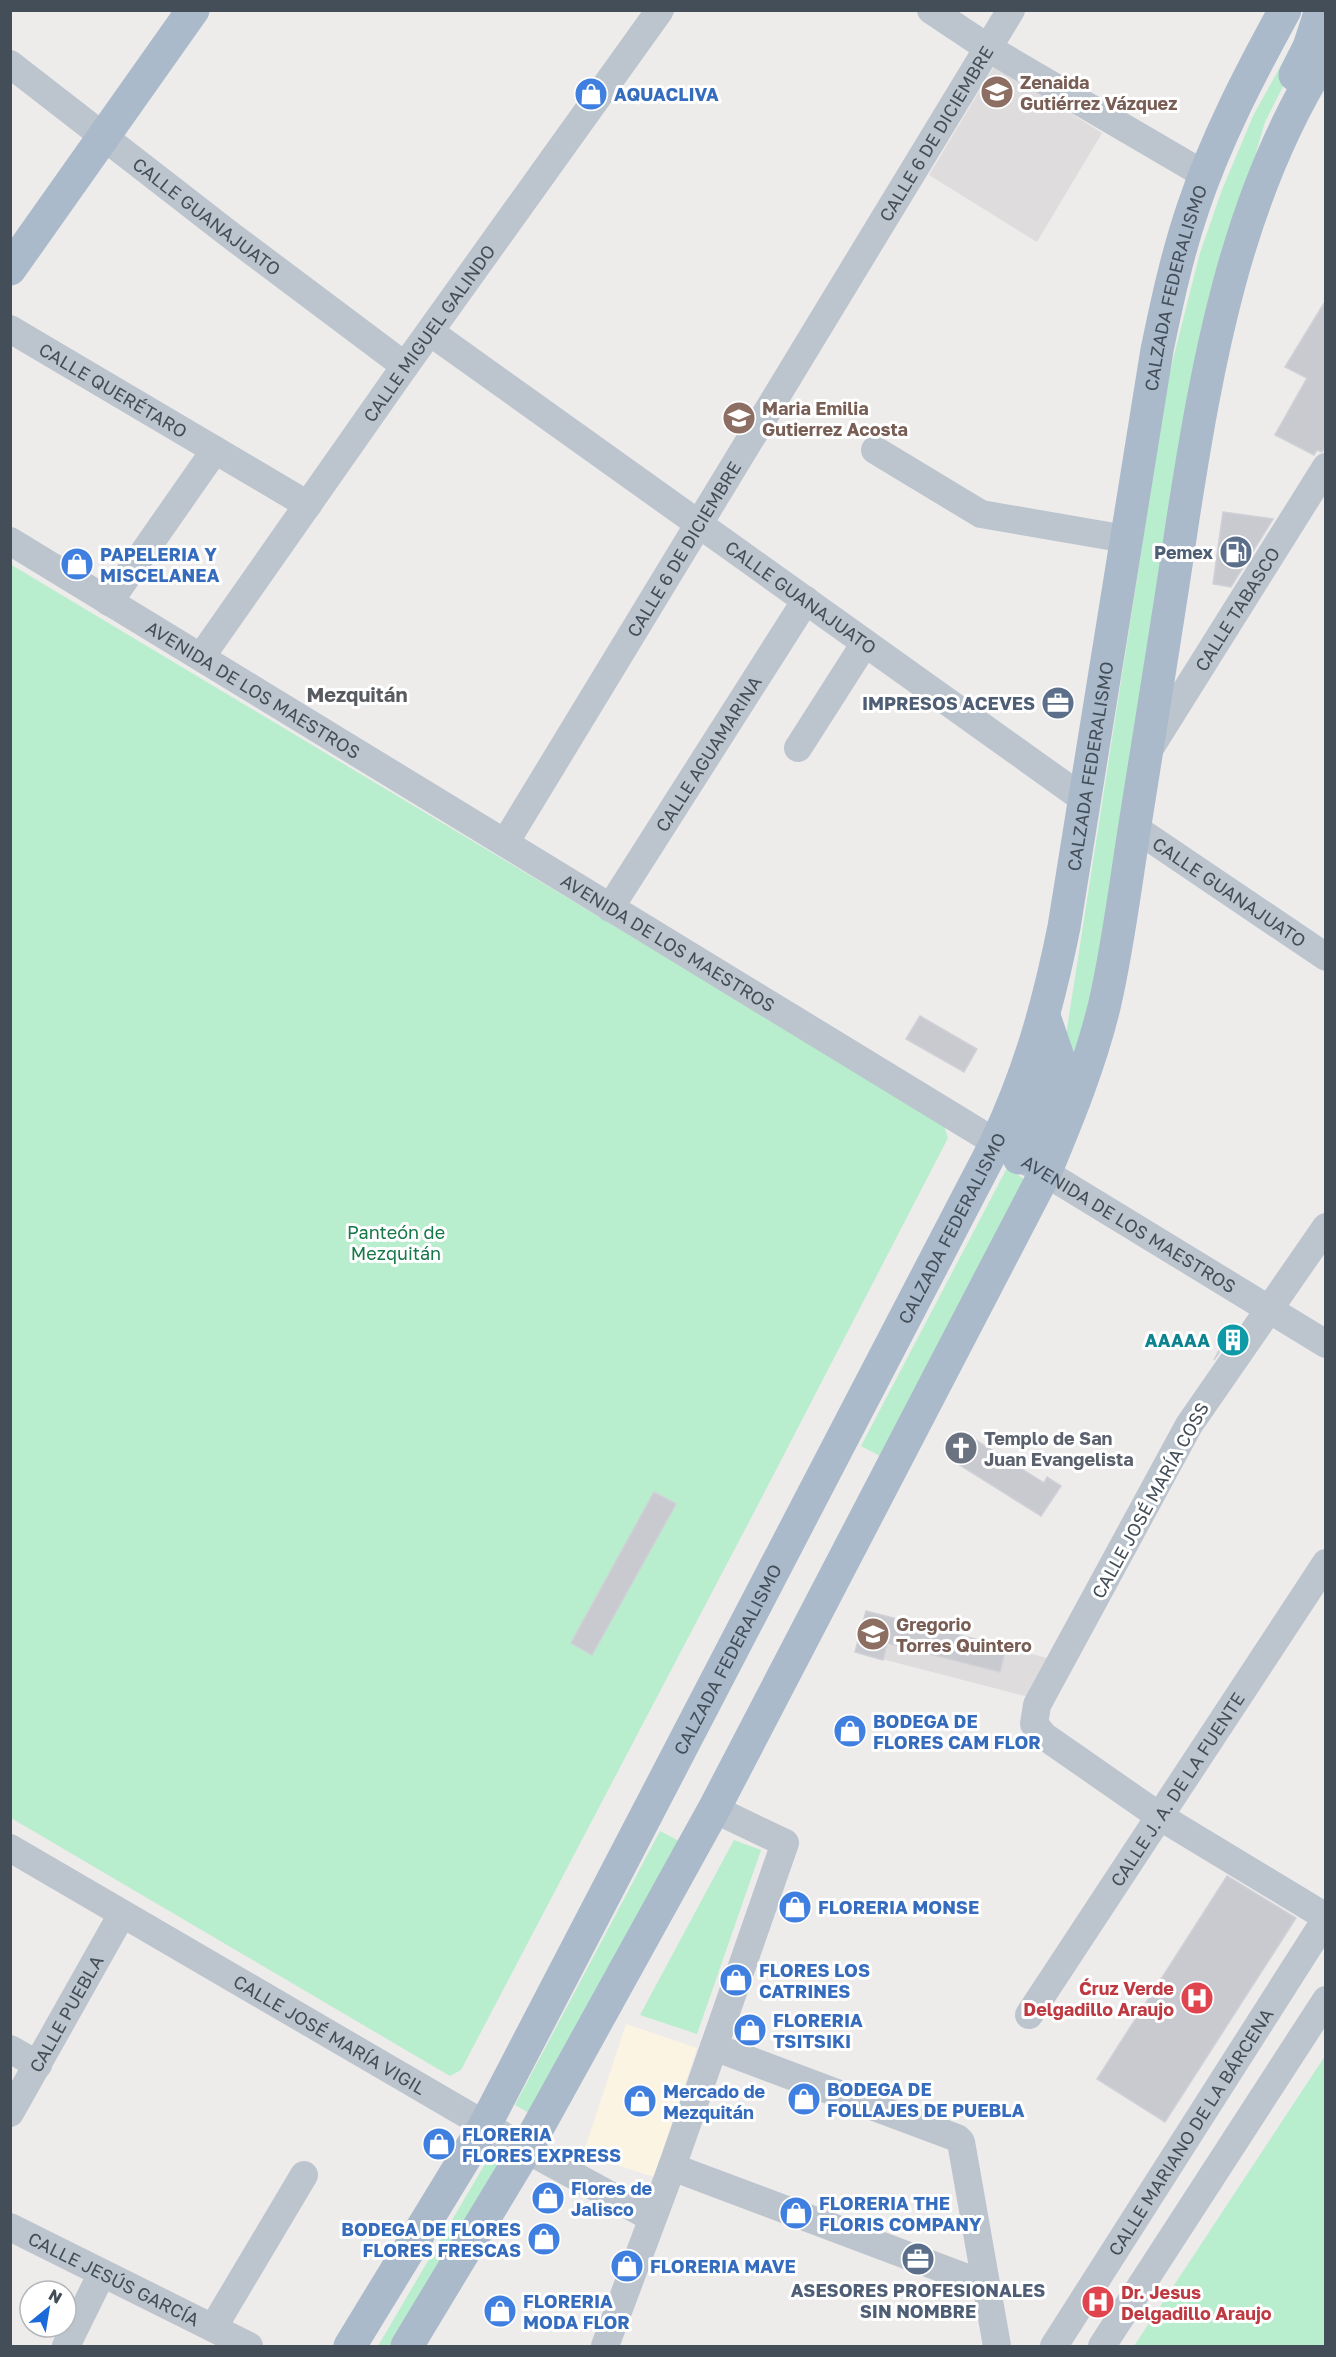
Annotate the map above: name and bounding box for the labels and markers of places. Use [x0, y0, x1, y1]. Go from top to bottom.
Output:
place label: Zenaida Gutiérrez Vázquez [1020, 71, 1177, 114]
school or university icon: Zenaida Gutiérrez Vázquez [979, 74, 1015, 110]
shop icon: AQUACLIVA [573, 76, 609, 112]
place label: AQUACLIVA [614, 83, 719, 105]
place label: Maria Emilia Gutierrez Acosta [762, 397, 908, 440]
school or university icon: Maria Emilia Gutierrez Acosta [721, 400, 757, 436]
fuel station icon: Pemex [1218, 534, 1254, 570]
place label: Pemex [1154, 541, 1214, 563]
place label: PAPELERIA Y MISCELANEA [100, 543, 220, 586]
shop icon: PAPELERIA Y MISCELANEA [59, 546, 95, 582]
office icon: IMPRESOS ACEVES [1040, 685, 1076, 721]
place label: IMPRESOS ACEVES [862, 692, 1035, 714]
building icon: AAAAA [1215, 1322, 1251, 1358]
place label: AAAAA [1145, 1329, 1210, 1351]
place label: Templo de San Juan Evangelista [984, 1427, 1134, 1470]
church icon: Templo de San Juan Evangelista [943, 1430, 979, 1466]
place label: Gregorio Torres Quintero [896, 1613, 1032, 1656]
school or university icon: Gregorio Torres Quintero [855, 1616, 891, 1652]
place label: BODEGA DE FLORES CAM FLOR [873, 1710, 1041, 1753]
shop icon: BODEGA DE FLORES CAM FLOR [832, 1713, 868, 1749]
shop icon: FLORERIA MONSE [777, 1889, 813, 1925]
place label: FLORERIA MONSE [818, 1896, 979, 1918]
place label: FLORES LOS CATRINES [759, 1959, 870, 2002]
shop icon: FLORES LOS CATRINES [718, 1962, 754, 1998]
place label: Ćruz Verde Delgadillo Araujo [1023, 1977, 1174, 2020]
hospital icon: Ćruz Verde Delgadillo Araujo [1179, 1980, 1215, 2016]
place label: FLORERIA TSITSIKI [773, 2009, 863, 2052]
shop icon: FLORERIA TSITSIKI [732, 2012, 768, 2048]
place label: BODEGA DE FOLLAJES DE PUEBLA [827, 2078, 1025, 2121]
place label: Mercado de Mezquitán [663, 2080, 766, 2123]
shop icon: BODEGA DE FOLLAJES DE PUEBLA [786, 2081, 822, 2117]
shop icon: Mercado de Mezquitán [622, 2083, 658, 2119]
place label: FLORERIA FLORES EXPRESS [462, 2123, 621, 2166]
shop icon: FLORERIA FLORES EXPRESS [421, 2126, 457, 2162]
place label: Flores de Jalisco [571, 2177, 652, 2220]
shop icon: Flores de Jalisco [530, 2180, 566, 2216]
place label: FLORERIA THE FLORIS COMPANY [819, 2192, 982, 2235]
shop icon: FLORERIA THE FLORIS COMPANY [778, 2195, 814, 2231]
place label: BODEGA DE FLORES FLORES FRESCAS [341, 2218, 521, 2261]
shop icon: BODEGA DE FLORES FLORES FRESCAS [526, 2221, 562, 2257]
office icon: ASESORES PROFESIONALES SIN NOMBRE [900, 2241, 936, 2277]
shop icon: FLORERIA MAVE [609, 2248, 645, 2284]
place label: FLORERIA MAVE [650, 2255, 796, 2277]
place label: ASESORES PROFESIONALES SIN NOMBRE [791, 2279, 1045, 2322]
place label: Dr. Jesus Delgadillo Araujo [1121, 2281, 1272, 2324]
hospital icon: Dr. Jesus Delgadillo Araujo [1080, 2284, 1116, 2320]
place label: FLORERIA MODA FLOR [523, 2290, 630, 2333]
shop icon: FLORERIA MODA FLOR [482, 2293, 518, 2329]

